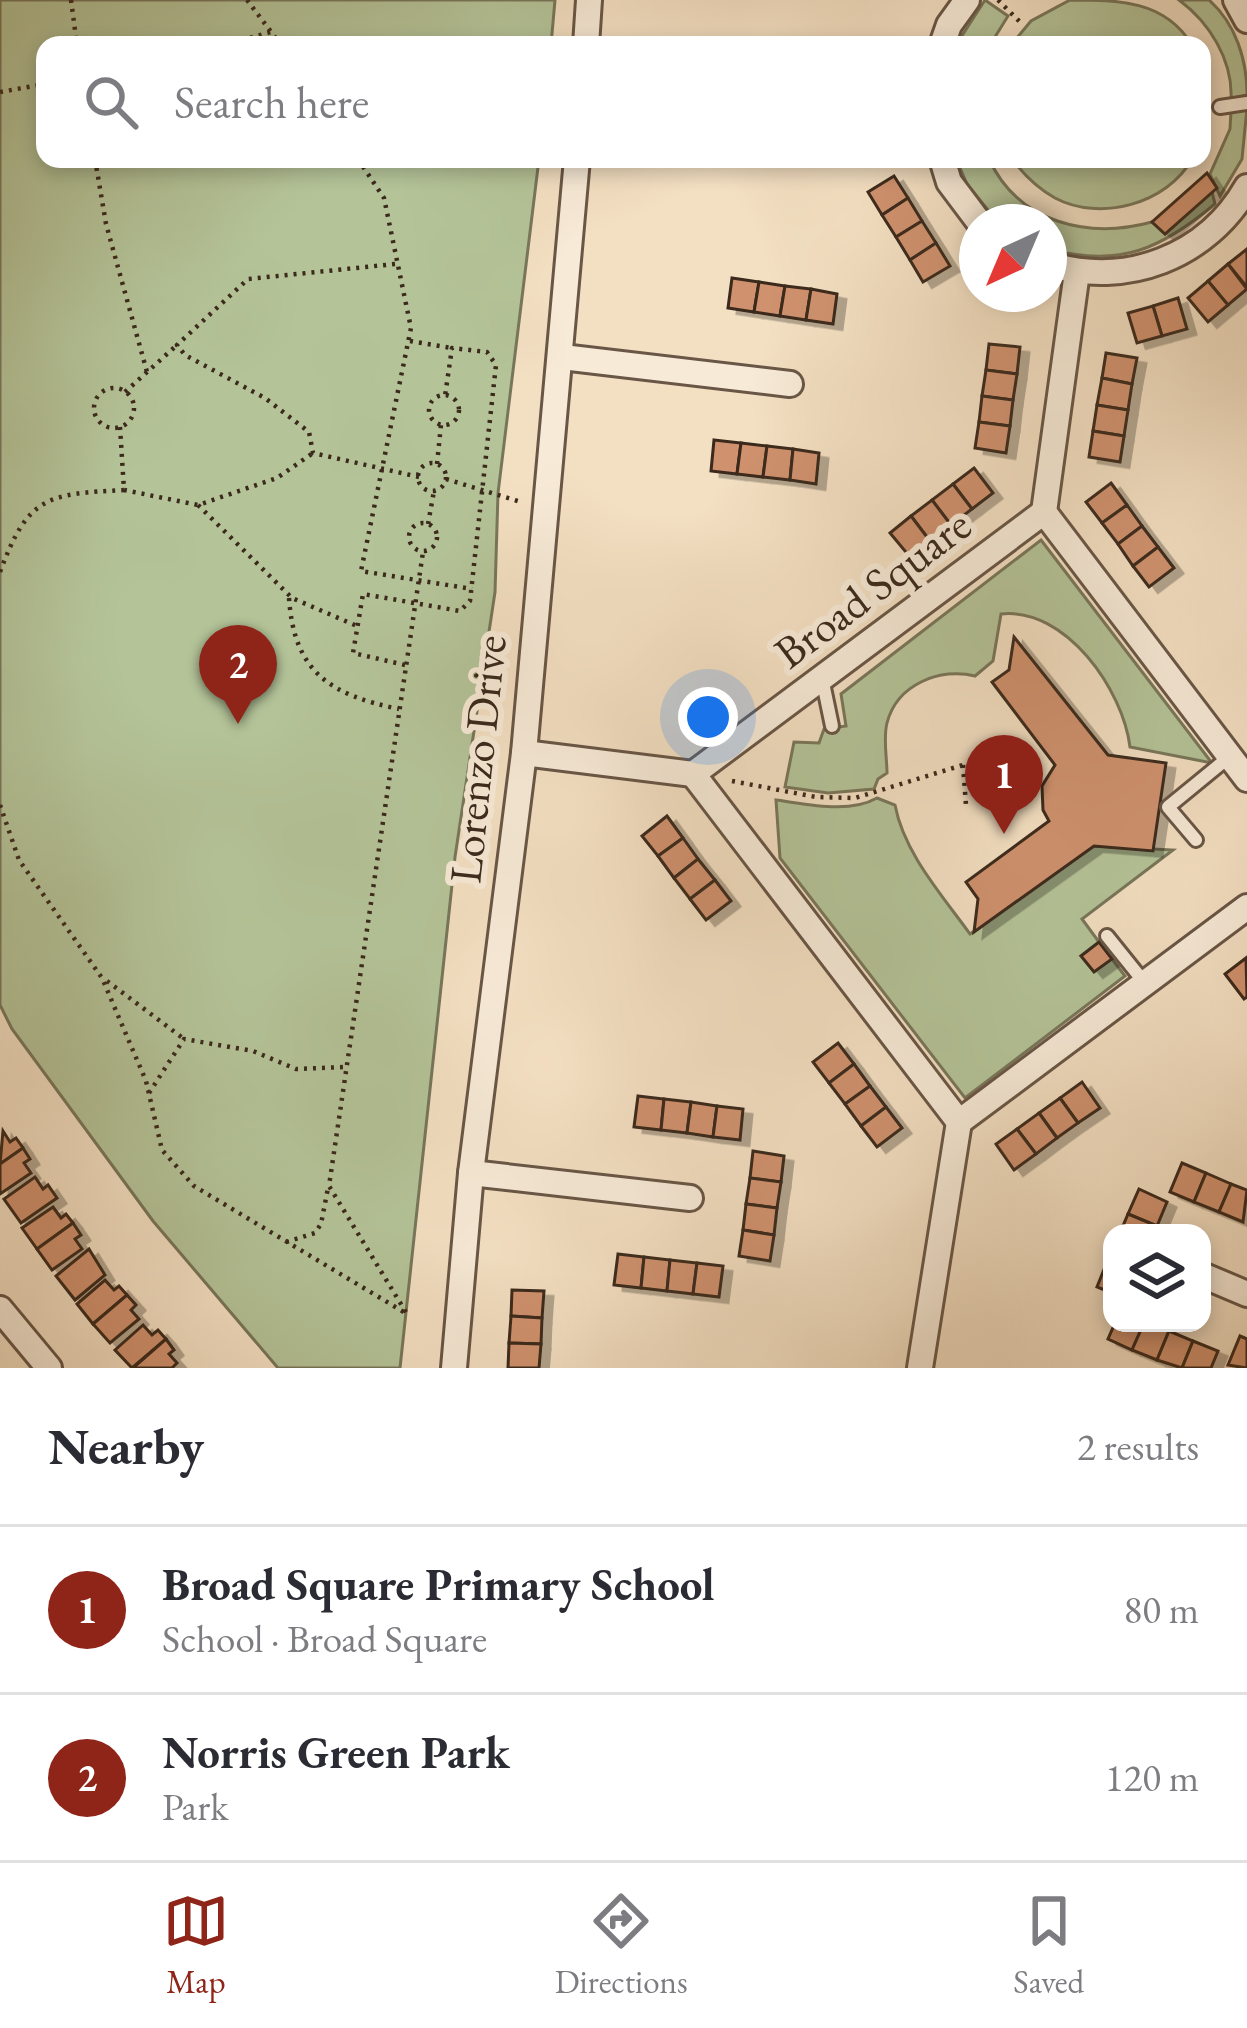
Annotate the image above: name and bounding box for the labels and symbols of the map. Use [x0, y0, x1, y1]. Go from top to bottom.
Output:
north arrow [959, 204, 1067, 312]
street label: Broad Square [762, 495, 982, 681]
pin: 2 [199, 625, 277, 724]
street label: Lorenzo Drive [435, 632, 519, 886]
your location [678, 687, 738, 747]
pin: 1 [965, 735, 1043, 834]

